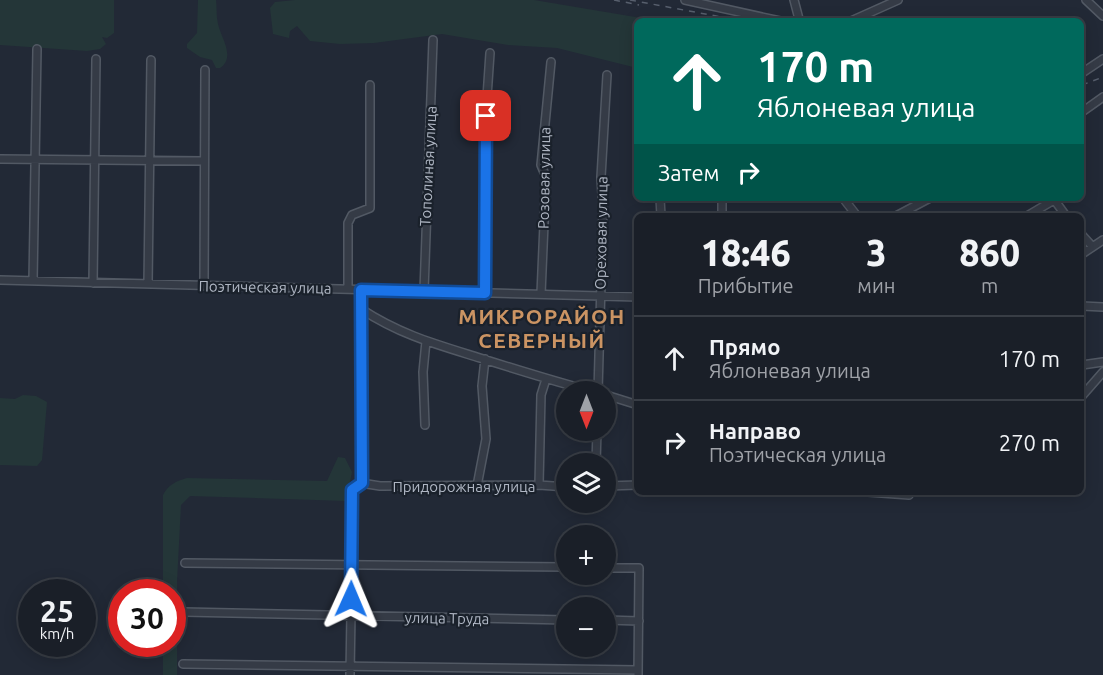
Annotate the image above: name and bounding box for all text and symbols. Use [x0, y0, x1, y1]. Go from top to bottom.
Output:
icon: ahead [658, 42, 736, 120]
text: 170 m [757, 43, 874, 90]
pin [460, 90, 511, 141]
text: Яблоневая улица [757, 92, 975, 122]
icon: arrive [469, 99, 502, 132]
street label: Тополиная улица [416, 105, 440, 227]
street label: Розовая улица [535, 127, 553, 229]
icon: right [732, 156, 765, 189]
text: Затем [658, 160, 720, 185]
street label: Ореховая улица [592, 176, 610, 290]
text: 18:46 [701, 232, 791, 273]
text: 3 [866, 232, 887, 273]
text: 860 [959, 232, 1020, 273]
text: Прибытие [698, 274, 794, 297]
text: мин [857, 274, 895, 297]
text: m [981, 274, 998, 297]
street label: Поэтическая улица [198, 277, 332, 297]
district label: МИКРОРАЙОН СЕВЕРНЫЙ [458, 304, 626, 352]
text: Прямо [709, 334, 780, 359]
icon: ahead [658, 342, 691, 375]
text: 170 m [999, 346, 1060, 371]
text: Яблоневая улица [709, 359, 871, 382]
north arrow [556, 381, 616, 441]
map controls [556, 381, 616, 657]
text: Направо [709, 418, 801, 443]
icon: right [658, 426, 691, 459]
text: 270 m [999, 430, 1060, 455]
text: Поэтическая улица [709, 443, 886, 466]
button: layers [556, 453, 616, 513]
street label: Придорожная улица [392, 478, 536, 495]
button: + [556, 525, 616, 585]
position arrow [319, 567, 383, 631]
speed limit sign: 30 [108, 579, 186, 657]
text: 25 [40, 594, 74, 628]
button: − [556, 597, 616, 657]
street label: улица Труда [404, 609, 490, 627]
text: km/h [40, 625, 74, 642]

